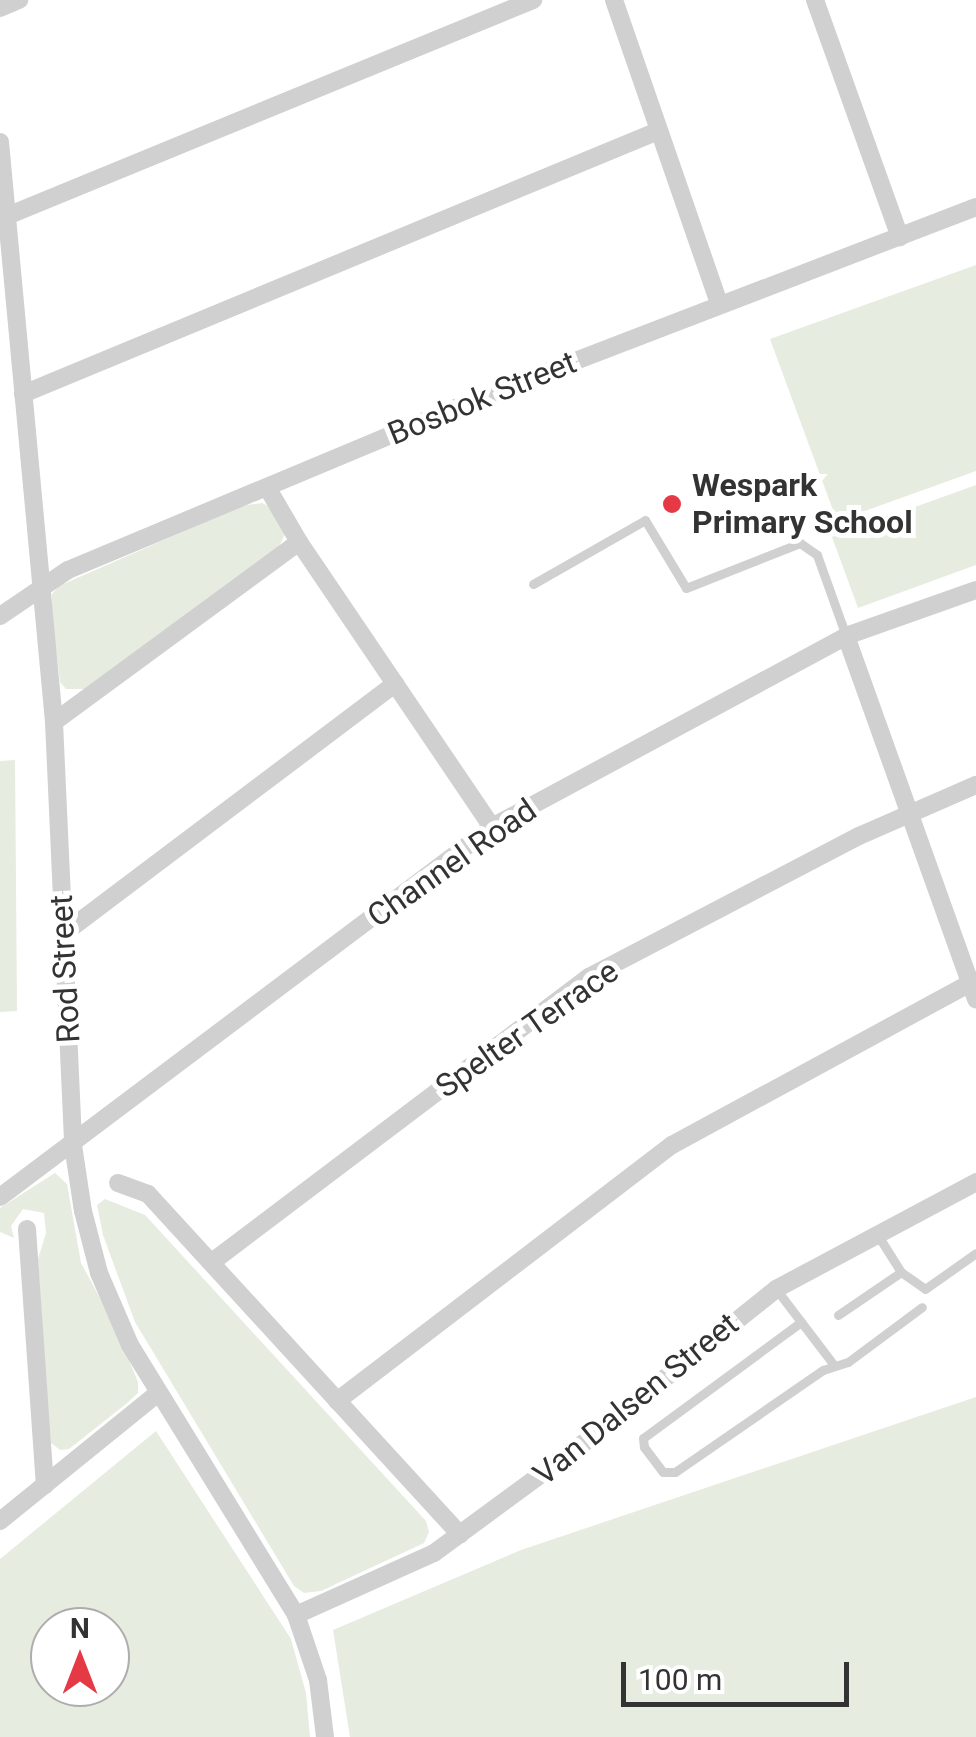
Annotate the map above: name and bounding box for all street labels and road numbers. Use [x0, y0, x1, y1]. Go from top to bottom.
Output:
street label: Bosbok Street [382, 343, 582, 453]
street label: Channel Road [360, 791, 544, 935]
street label: Rod Street [42, 894, 88, 1044]
street label: Spelter Terrace [428, 952, 626, 1106]
street label: Van Dalsen Street [526, 1305, 746, 1493]

